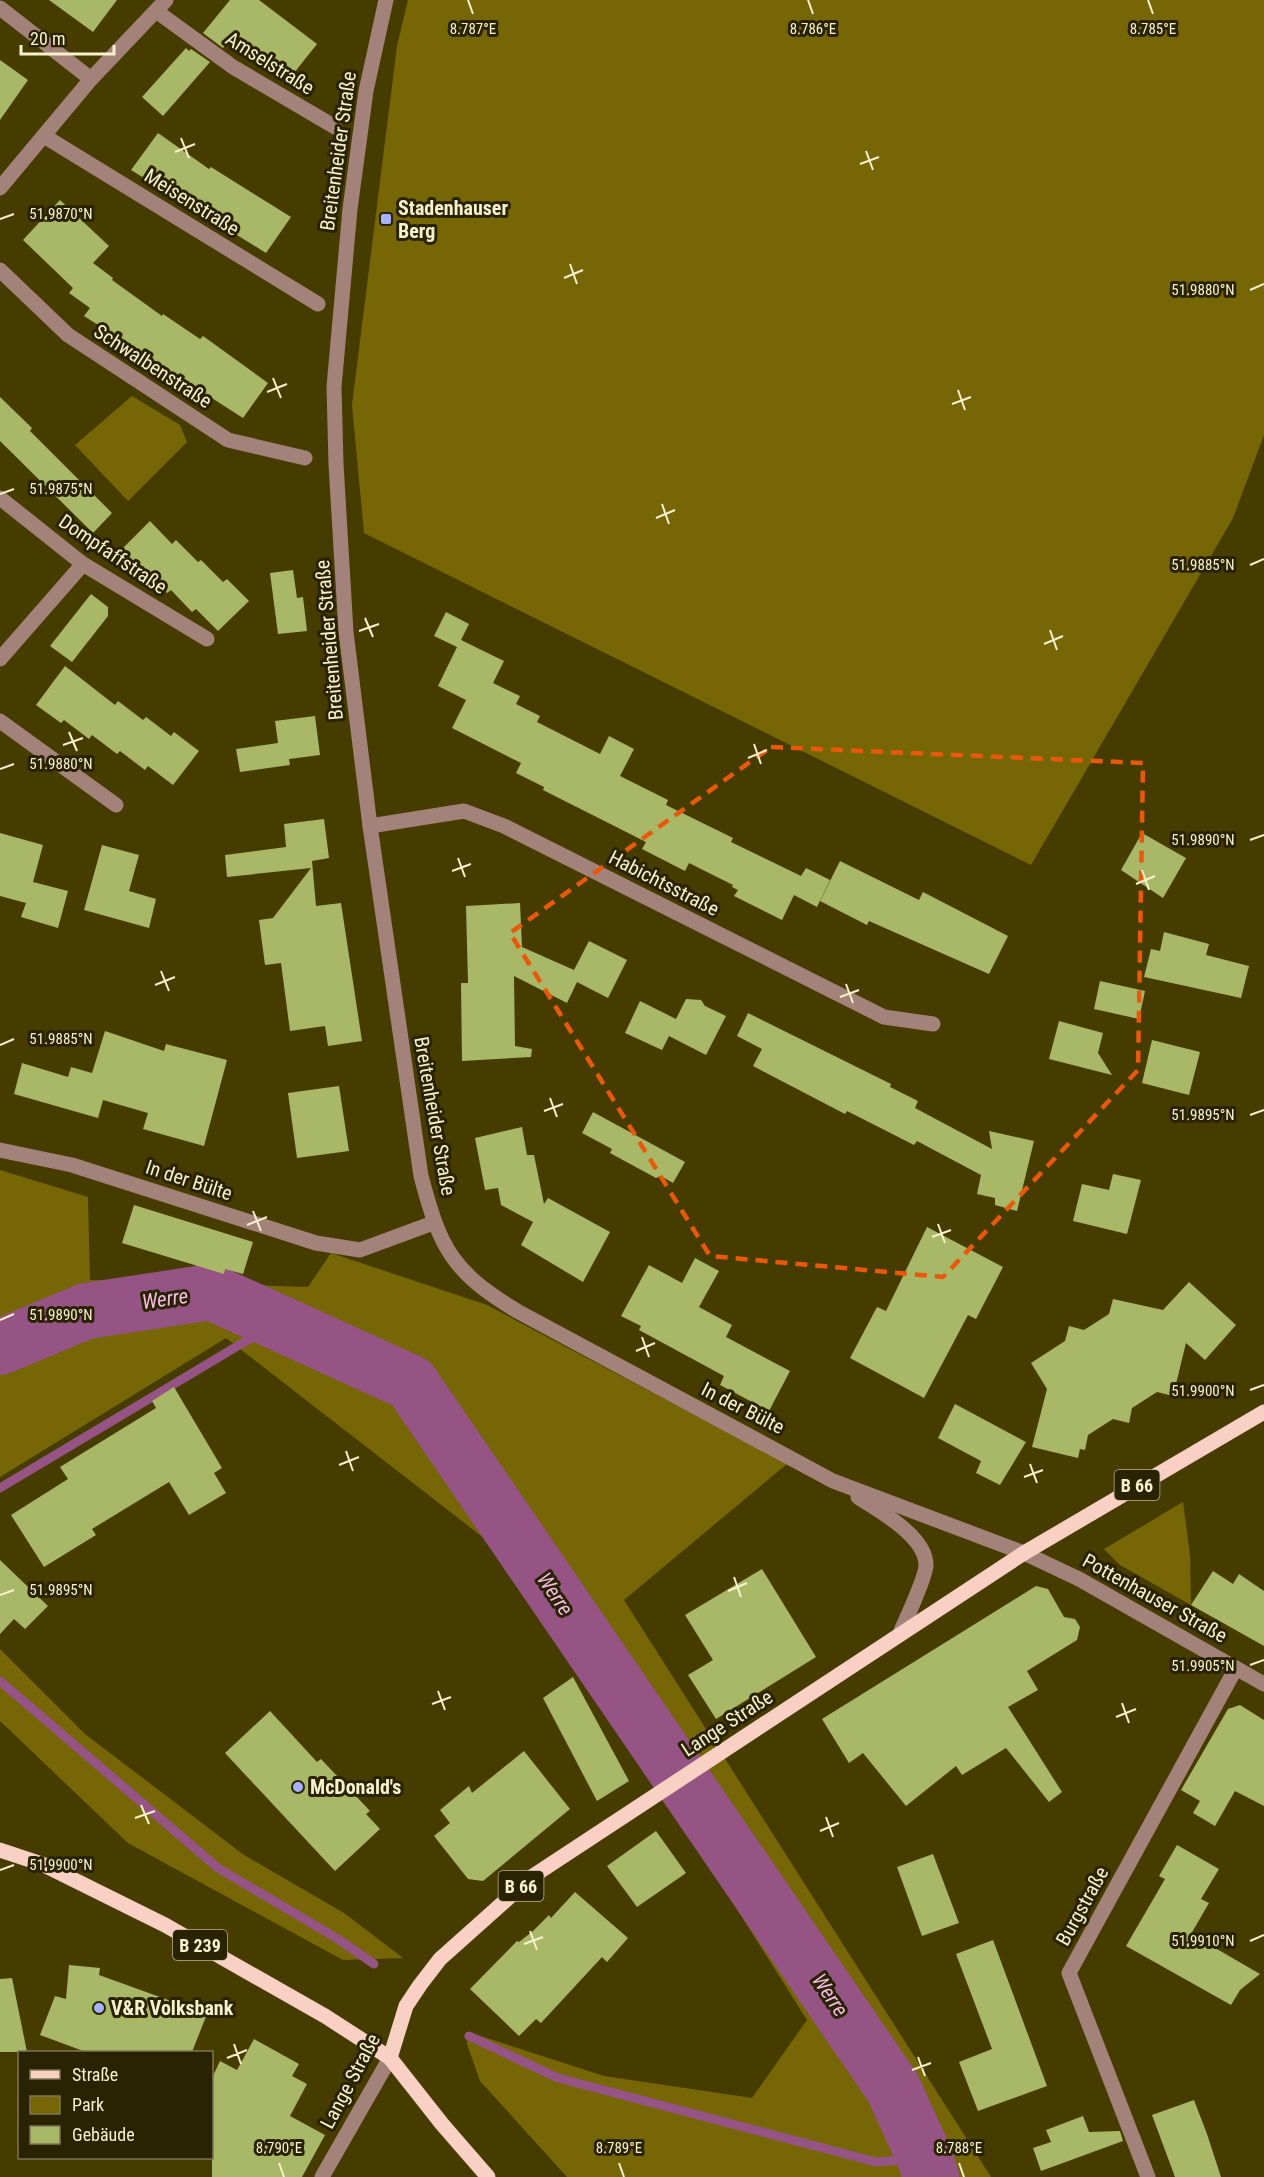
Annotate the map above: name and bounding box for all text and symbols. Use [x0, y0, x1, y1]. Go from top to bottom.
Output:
scale bar [21, 18, 114, 56]
text: 8.787°E [450, 20, 496, 38]
text: 8.786°E [790, 20, 836, 38]
text: 8.785°E [1130, 20, 1176, 38]
street label: Amselstraße [221, 26, 319, 100]
text: 20 m [30, 28, 65, 49]
street label: Breitenheider Straße [315, 70, 361, 232]
street label: Meisenstraße [140, 163, 244, 241]
place label: Stadenhauser Berg [398, 196, 508, 243]
text: 51.9870°N [29, 205, 93, 223]
marker: Stadenhauser Berg [379, 212, 393, 226]
text: 51.9880°N [1171, 281, 1235, 299]
street label: Schwalbenstraße [90, 319, 216, 413]
text: 51.9875°N [29, 480, 93, 498]
street label: Dompfaffstraße [54, 509, 172, 599]
text: 51.9885°N [1171, 556, 1235, 574]
street label: Breitenheider Straße [310, 559, 348, 721]
text: 51.9880°N [29, 755, 93, 773]
text: 51.9890°N [1171, 831, 1235, 849]
street label: Habichtsstraße [605, 845, 723, 921]
text: 51.9885°N [29, 1030, 93, 1048]
street label: Breitenheider Straße [409, 1035, 461, 1197]
text: 51.9895°N [1171, 1106, 1235, 1124]
street label: In der Bülte [143, 1155, 235, 1205]
water label: Werre [140, 1284, 190, 1314]
text: 51.9890°N [29, 1306, 93, 1324]
street label: In der Bülte [698, 1377, 788, 1439]
text: 51.9900°N [1171, 1382, 1235, 1400]
road number: B 66 [1114, 1470, 1160, 1500]
street label: Pottenhauser Straße [1079, 1548, 1231, 1648]
water label: Werre [532, 1568, 578, 1620]
text: 51.9895°N [29, 1581, 93, 1599]
text: 51.9905°N [1171, 1657, 1235, 1675]
street label: Lange Straße [677, 1685, 777, 1761]
place label: McDonald's [310, 1775, 401, 1799]
marker: McDonald's [291, 1780, 305, 1794]
text: 51.9900°N [29, 1856, 93, 1874]
street label: Burgstraße [1051, 1862, 1113, 1950]
road number: B 66 [498, 1871, 544, 1901]
road number: B 239 [173, 1930, 227, 1960]
text: 51.9910°N [1171, 1932, 1235, 1950]
water label: Werre [807, 1969, 853, 2021]
place label: V&R Volksbank [111, 1996, 234, 2020]
marker: V&R Volksbank [92, 2001, 106, 2015]
street label: Lange Straße [315, 2029, 385, 2133]
legend [18, 2051, 213, 2159]
text: Straße [72, 2064, 118, 2085]
text: Park [72, 2094, 104, 2115]
text: Gebäude [72, 2124, 135, 2145]
text: 8.790°E [256, 2139, 302, 2157]
text: 8.789°E [596, 2139, 642, 2157]
text: 8.788°E [936, 2139, 982, 2157]

